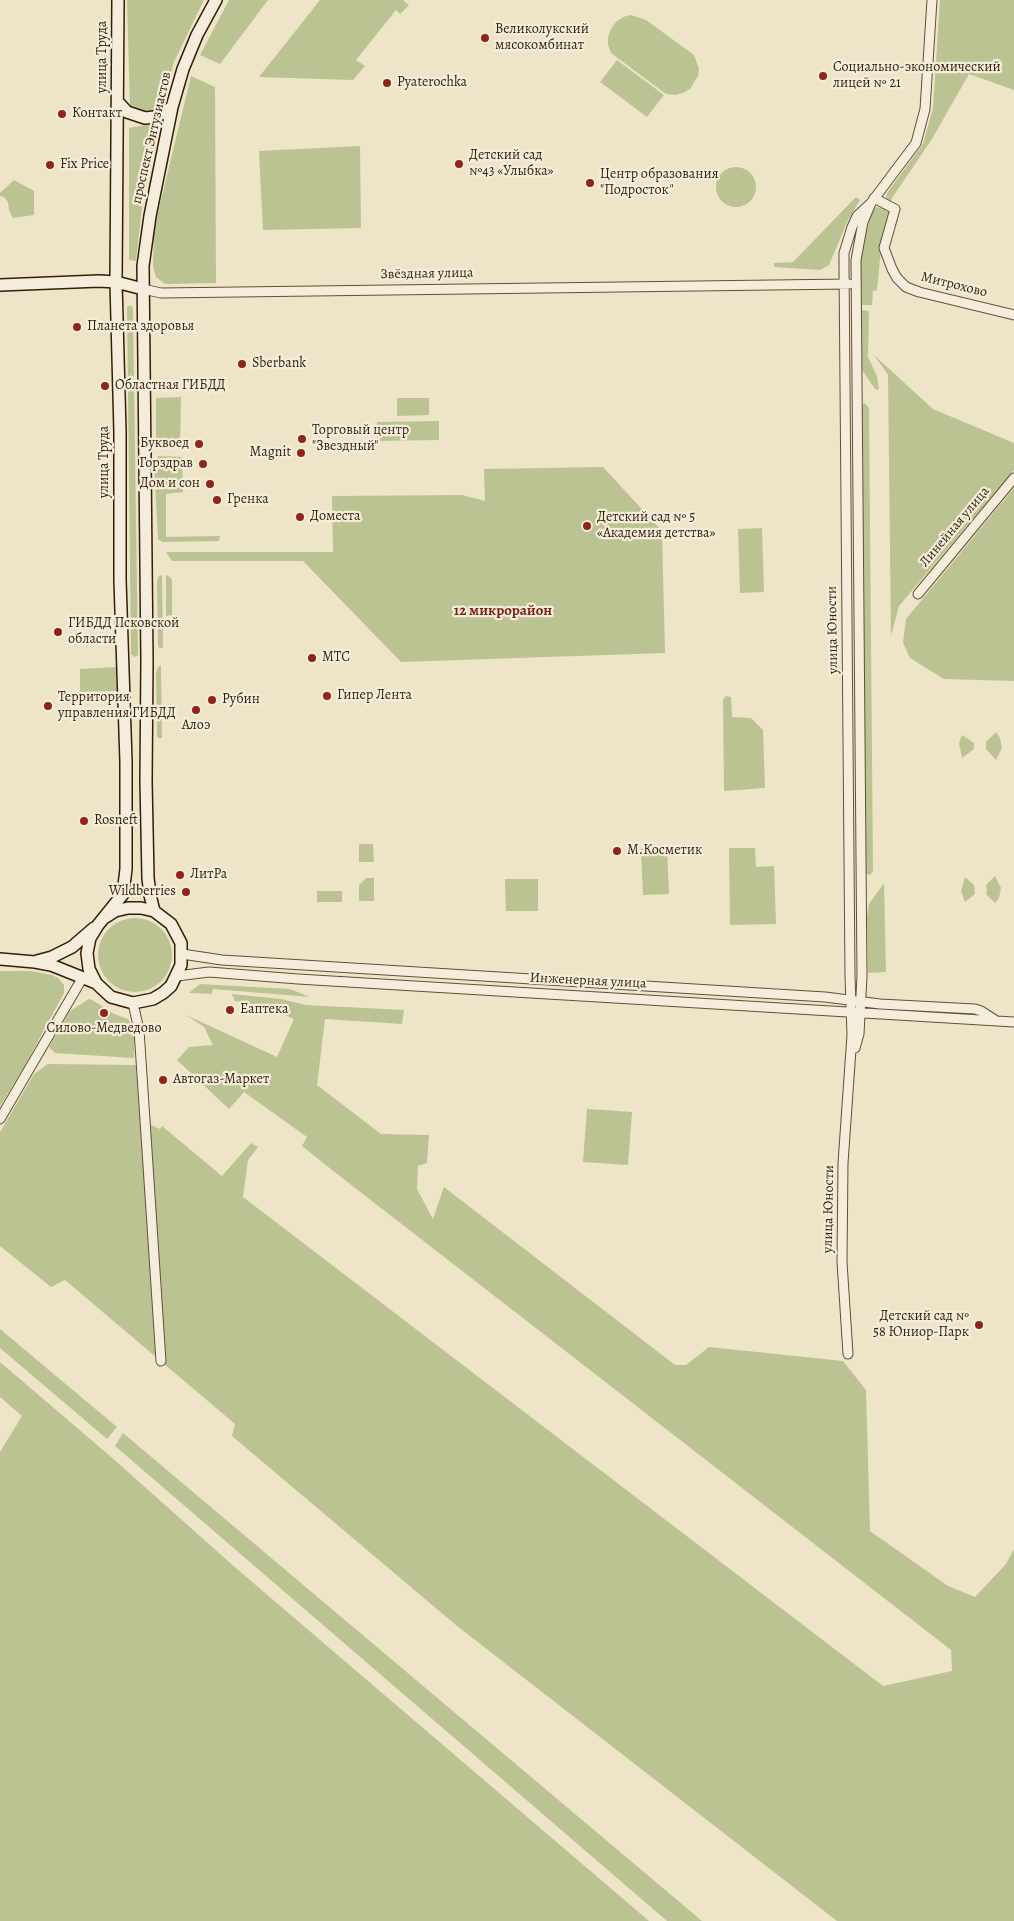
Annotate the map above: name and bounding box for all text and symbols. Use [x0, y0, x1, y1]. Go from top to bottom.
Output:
street label: улица Труда [95, 21, 111, 93]
place label: Великолукский мясокомбинат [495, 22, 589, 54]
marker: Великолукский мясокомбинат [479, 32, 491, 44]
place label: Социально-экономический лицей № 21 [833, 60, 1001, 92]
street label: проспект Энтузиастов [129, 70, 175, 206]
marker: Социально-экономический лицей № 21 [817, 70, 829, 82]
place label: Pyaterochka [397, 75, 467, 91]
marker: Pyaterochka [381, 77, 393, 89]
place label: Контакт [72, 106, 122, 122]
marker: Контакт [56, 108, 68, 120]
place label: Детский сад №43 «Улыбка» [469, 148, 554, 180]
place label: Fix Price [60, 157, 109, 173]
marker: Детский сад №43 «Улыбка» [453, 158, 465, 170]
marker: Fix Price [44, 159, 56, 171]
place label: Центр образования "Подросток" [600, 167, 718, 200]
marker: Центр образования "Подросток" [584, 177, 596, 189]
street label: Звёздная улица [380, 265, 474, 283]
street label: Митрохово [919, 269, 989, 301]
place label: Планета здоровья [87, 319, 194, 335]
marker: Планета здоровья [71, 321, 83, 333]
place label: Sberbank [252, 356, 306, 372]
marker: Sberbank [236, 358, 248, 370]
place label: Областная ГИБДД [115, 378, 226, 394]
marker: Областная ГИБДД [99, 380, 111, 392]
place label: Торговый центр "Звездный" [312, 423, 409, 456]
street label: улица Труда [97, 426, 113, 498]
marker: Торговый центр "Звездный" [296, 433, 308, 445]
place label: Буквоед [140, 436, 189, 452]
marker: Буквоед [193, 438, 205, 450]
place label: Magnit [250, 445, 291, 461]
marker: Magnit [295, 447, 307, 459]
place label: Горздрав [139, 456, 193, 472]
marker: Горздрав [197, 458, 209, 470]
place label: Дом и сон [140, 476, 200, 492]
marker: Дом и сон [204, 478, 216, 490]
street label: Линейная улица [916, 483, 994, 571]
place label: Гренка [227, 492, 269, 508]
marker: Гренка [211, 494, 223, 506]
place label: Доместа [310, 509, 361, 525]
place label: Детский сад № 5 «Академия детства» [597, 510, 716, 542]
marker: Доместа [294, 511, 306, 523]
marker: Детский сад № 5 «Академия детства» [581, 520, 593, 532]
street label: улица Юности [824, 586, 842, 674]
district label: 12 микрорайон [454, 602, 552, 620]
place label: ГИБДД Псковской области [68, 616, 179, 648]
marker: ГИБДД Псковской области [52, 626, 64, 638]
place label: МТС [322, 650, 350, 666]
marker: МТС [306, 652, 318, 664]
place label: Гипер Лента [337, 688, 412, 704]
place label: Территория управления ГИБДД [58, 690, 176, 722]
marker: Гипер Лента [321, 690, 333, 702]
place label: Рубин [222, 692, 260, 708]
marker: Рубин [206, 694, 218, 706]
marker: Территория управления ГИБДД [42, 700, 54, 712]
marker: Алоэ [190, 704, 202, 716]
place label: Алоэ [182, 718, 210, 734]
place label: Rosneft [94, 813, 138, 829]
marker: Rosneft [78, 815, 90, 827]
place label: М.Косметик [627, 843, 702, 859]
marker: М.Косметик [611, 845, 623, 857]
place label: ЛитРа [190, 867, 227, 883]
marker: ЛитРа [174, 869, 186, 881]
place label: Wildberries [109, 884, 176, 900]
marker: Wildberries [180, 886, 192, 898]
street label: Инженерная улица [529, 970, 647, 992]
place label: Еаптека [240, 1002, 288, 1018]
marker: Еаптека [224, 1004, 236, 1016]
marker: Силово-Медведово [98, 1007, 110, 1019]
place label: Силово-Медведово [47, 1021, 161, 1037]
place label: Автогаз-Маркет [173, 1072, 269, 1088]
marker: Автогаз-Маркет [157, 1074, 169, 1086]
street label: улица Юности [820, 1165, 838, 1253]
place label: Детский сад № 58 Юниор-Парк [873, 1309, 969, 1341]
marker: Детский сад № 58 Юниор-Парк [973, 1319, 985, 1331]

